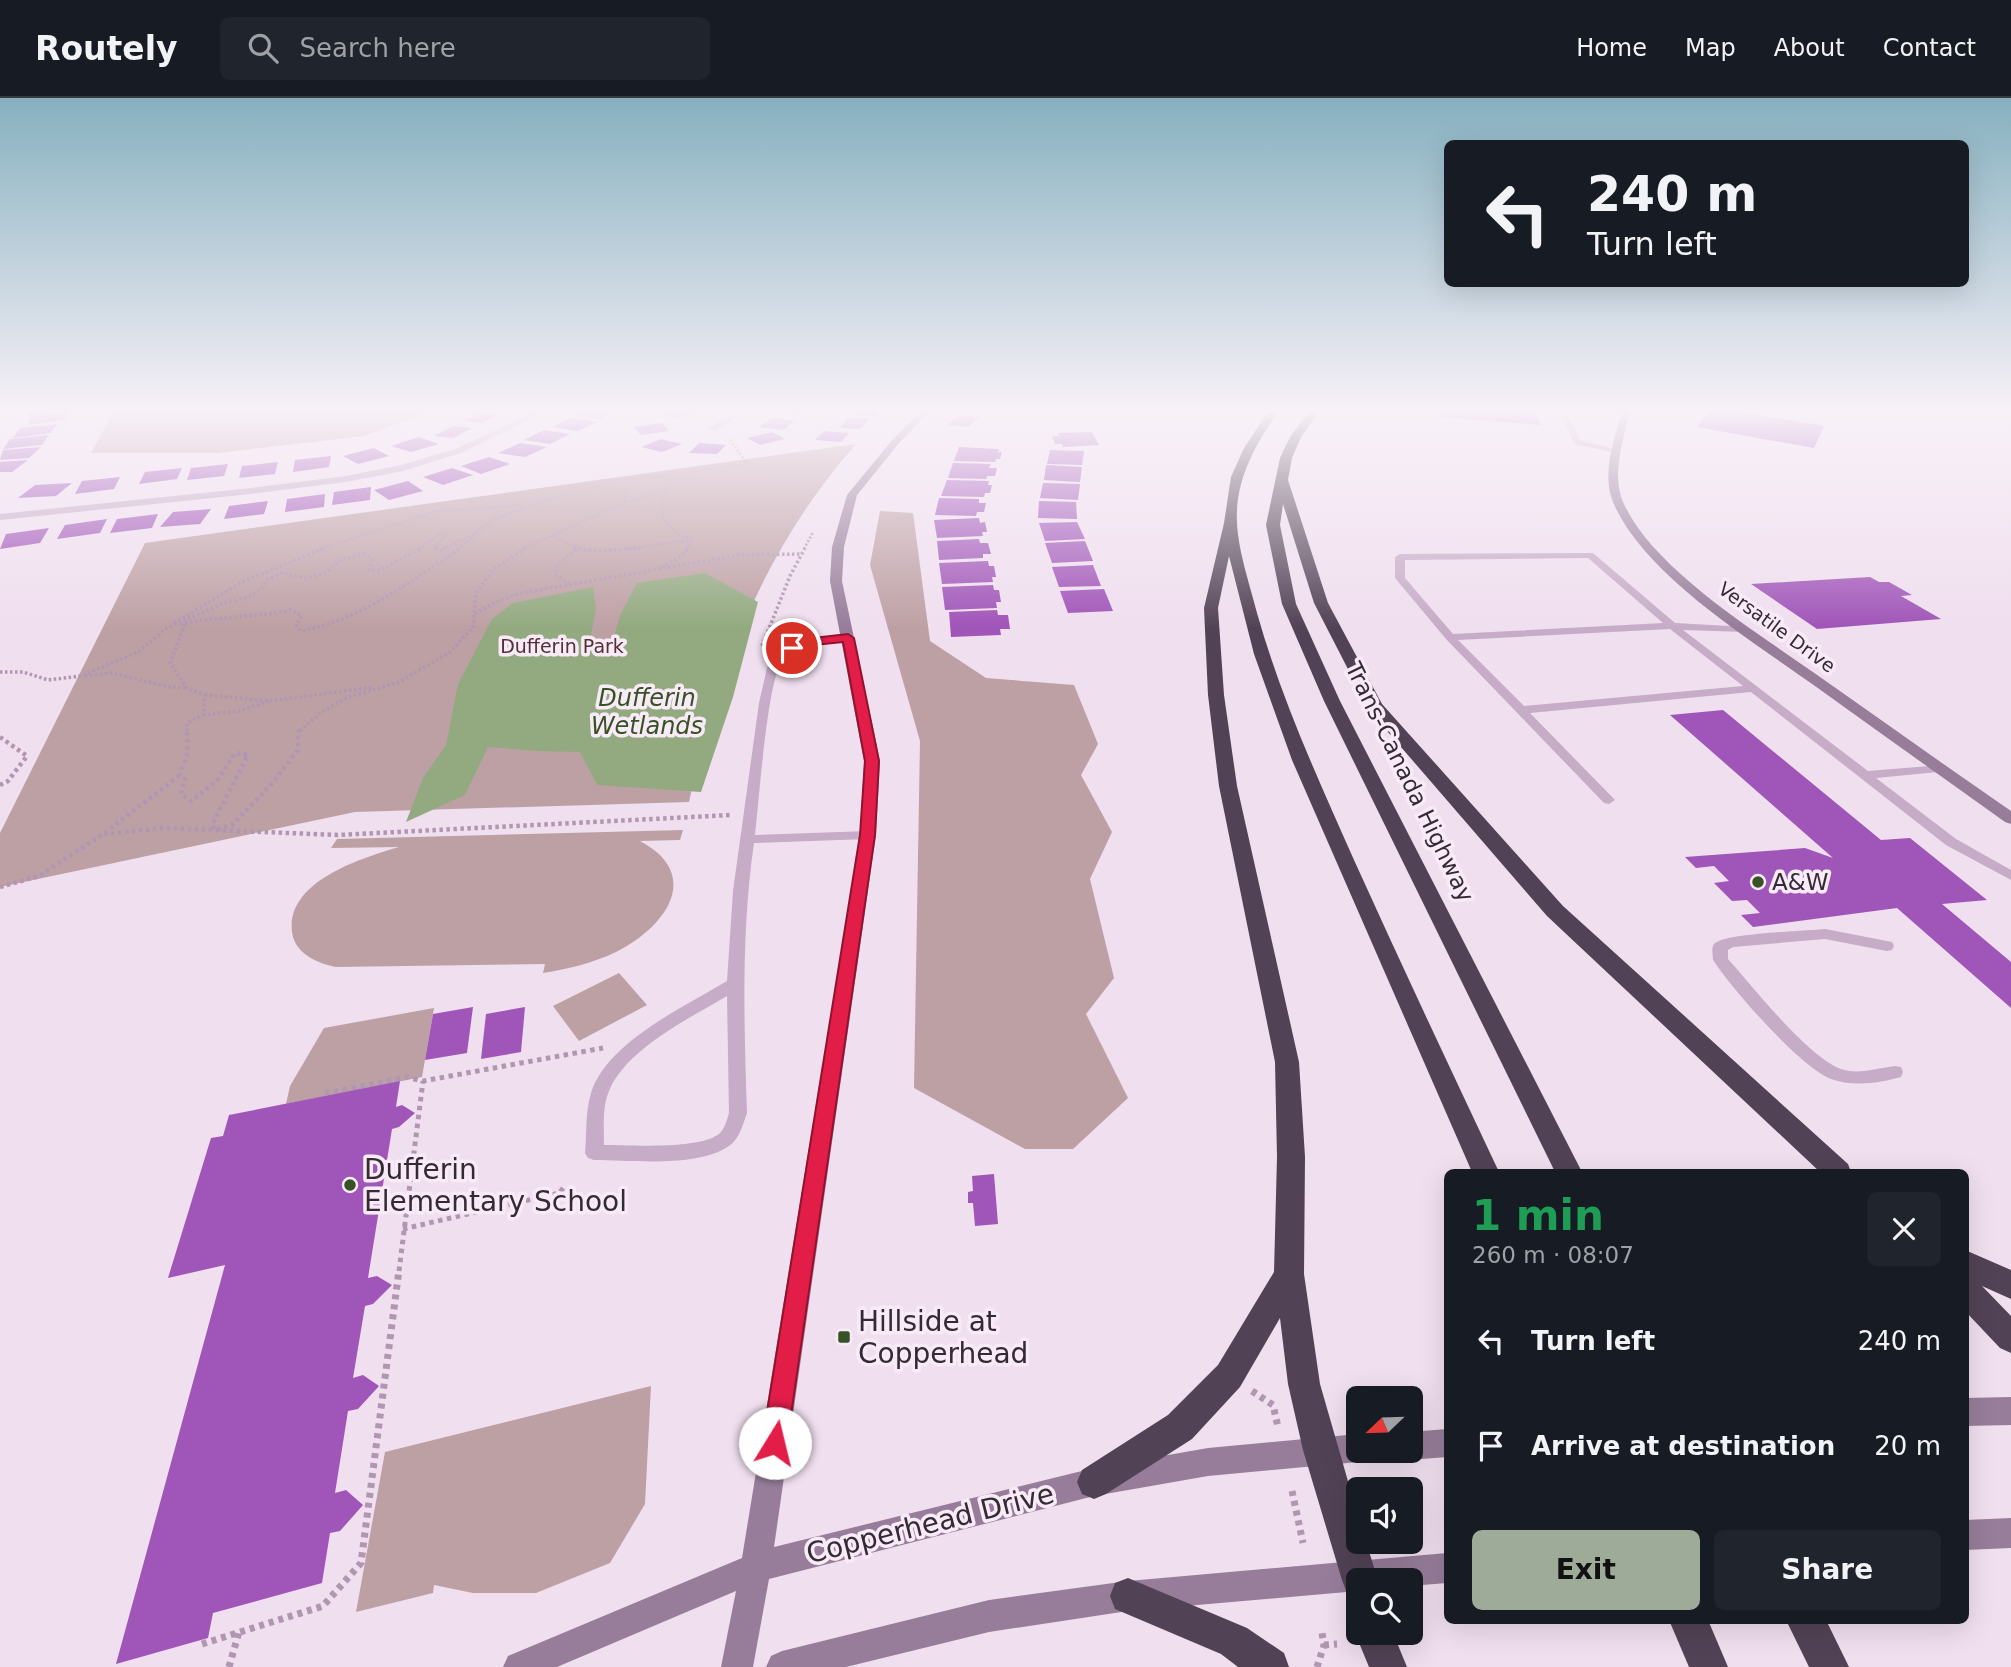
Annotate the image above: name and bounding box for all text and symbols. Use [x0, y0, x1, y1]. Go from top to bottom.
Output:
search box [220, 17, 710, 80]
text: Routely [35, 29, 178, 68]
icon: search [244, 29, 282, 67]
text: Search here [300, 33, 456, 63]
text: Home [1576, 34, 1647, 62]
text: Map [1685, 34, 1736, 62]
text: About [1774, 34, 1845, 62]
text: Contact [1883, 34, 1976, 62]
text: 240 m [1587, 166, 1757, 223]
icon: left [1472, 168, 1563, 259]
text: Turn left [1587, 225, 1717, 263]
street label: Versatile Drive [1714, 577, 1840, 677]
pin [762, 618, 822, 678]
icon: arrive [773, 629, 811, 667]
park label: Dufferin Park [500, 635, 624, 657]
street label: Trans-Canada Highway [1340, 657, 1479, 906]
water label: Dufferin Wetlands [591, 684, 703, 740]
place label: A&W [1772, 869, 1828, 895]
marker: A&W [1750, 874, 1766, 890]
place label: Dufferin Elementary School [364, 1153, 627, 1218]
marker: Dufferin Elementary School [342, 1177, 358, 1193]
text: 1 min [1472, 1191, 1604, 1240]
button: close [1867, 1192, 1941, 1266]
text: 260 m · 08:07 [1472, 1242, 1634, 1268]
place label: Hillside at Copperhead [858, 1305, 1028, 1370]
icon: left [1472, 1322, 1510, 1360]
text: Turn left [1531, 1326, 1655, 1356]
text: 240 m [1858, 1326, 1941, 1356]
marker: Hillside at Copperhead [836, 1329, 852, 1345]
north arrow [1346, 1386, 1423, 1463]
map controls [1346, 1386, 1423, 1645]
position arrow [738, 1406, 812, 1480]
icon: arrive [1472, 1427, 1510, 1465]
text: Arrive at destination [1531, 1431, 1835, 1461]
text: 20 m [1874, 1431, 1941, 1461]
street label: Copperhead Drive [803, 1477, 1057, 1570]
button: sound [1346, 1477, 1423, 1554]
button: Exit [1472, 1530, 1700, 1610]
button: Share [1714, 1530, 1941, 1610]
button: search [1346, 1568, 1423, 1645]

